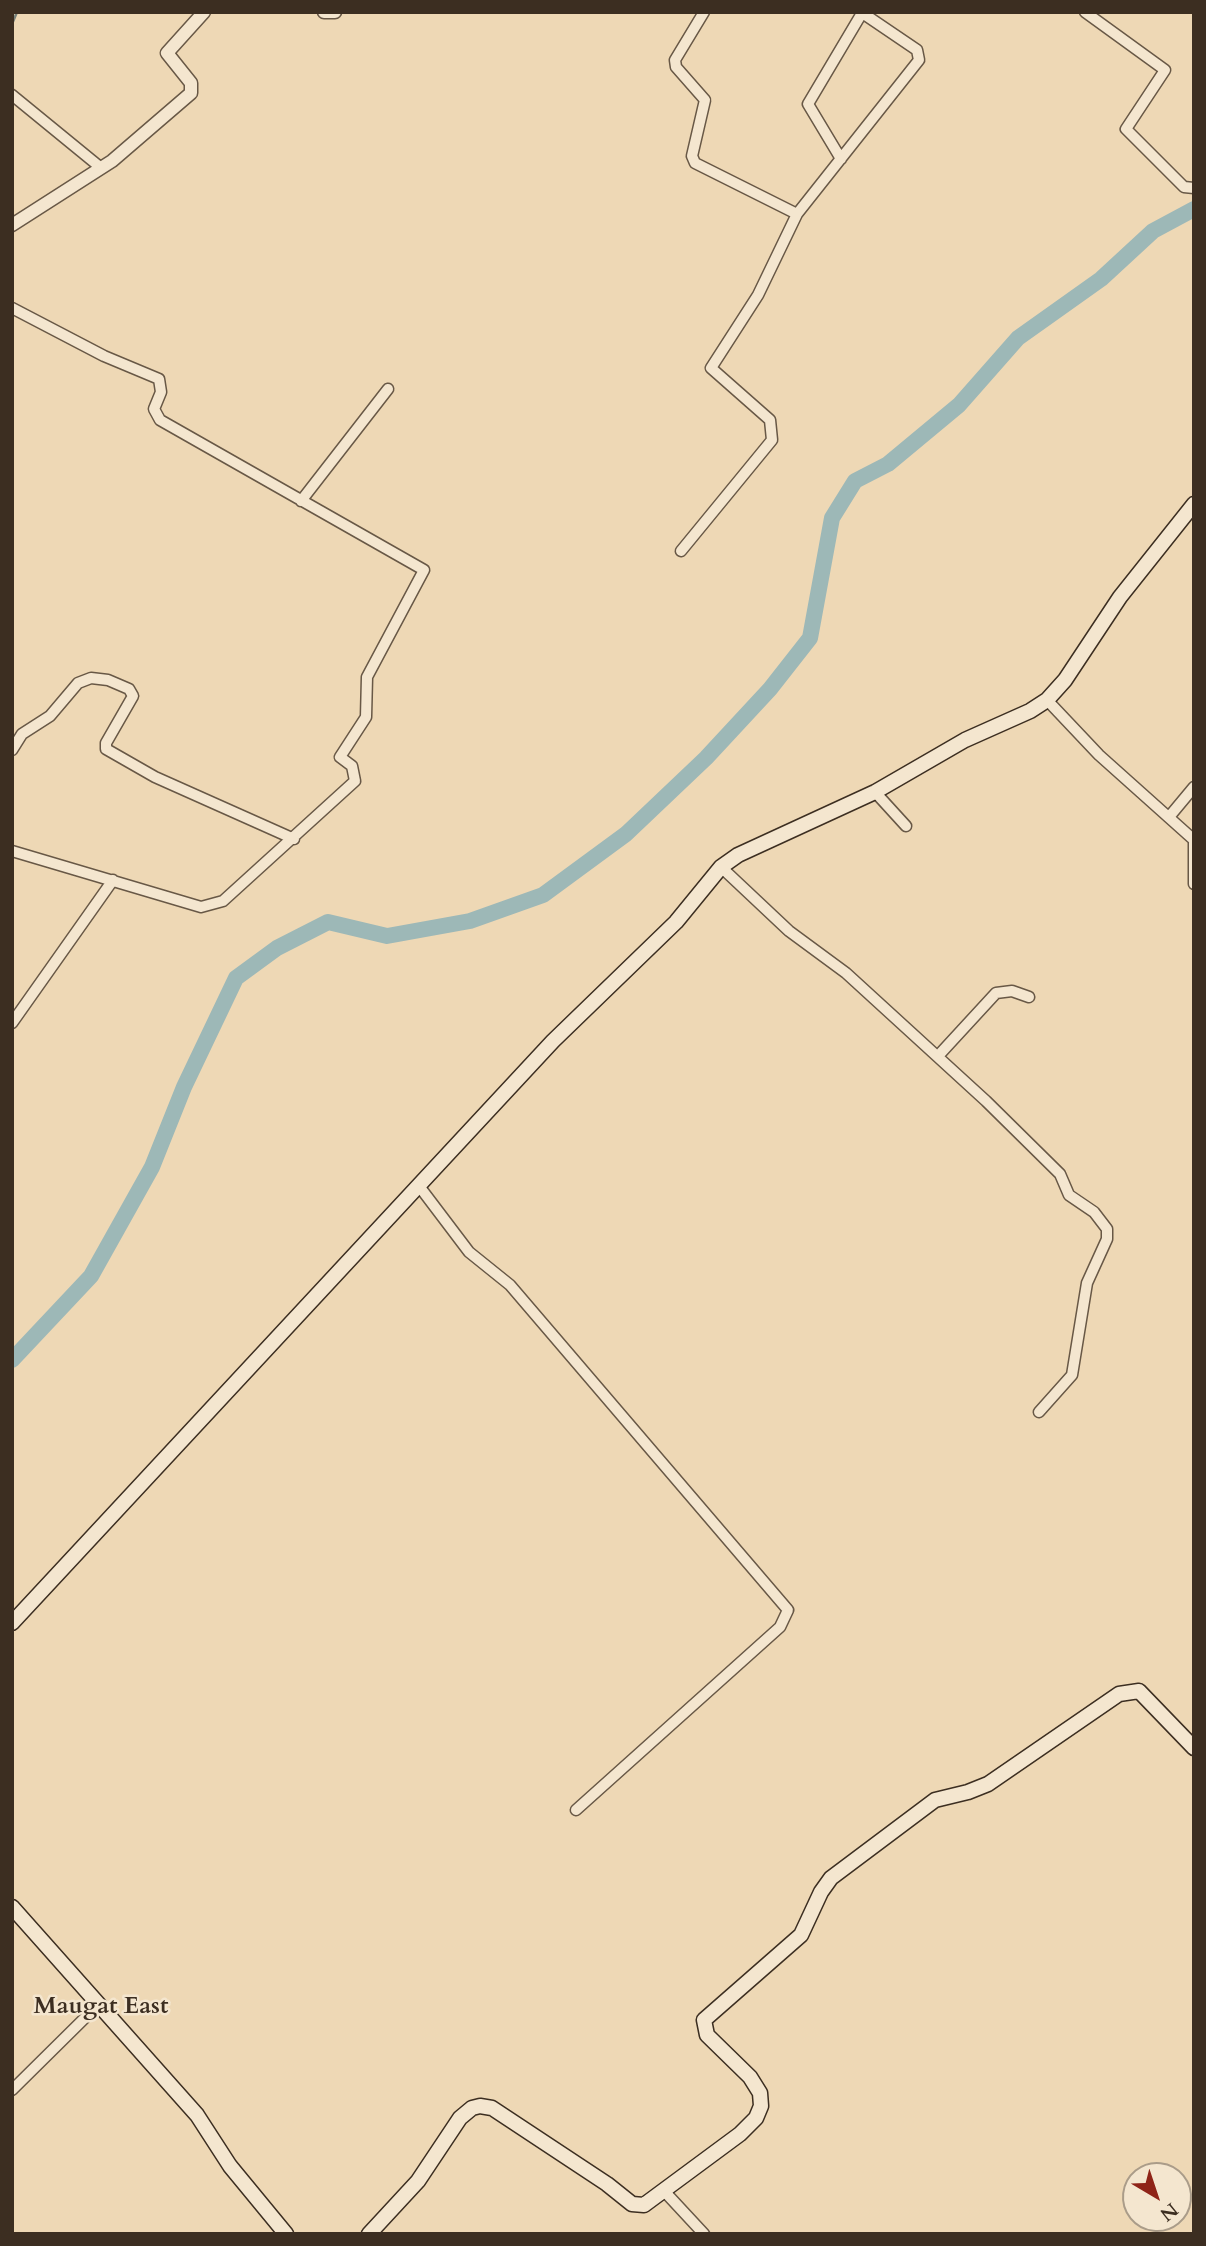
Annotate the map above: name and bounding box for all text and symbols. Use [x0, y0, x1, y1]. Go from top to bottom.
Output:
district label: Maugat East [34, 1993, 168, 2021]
north arrow [1122, 2162, 1192, 2232]
text: N [1154, 2196, 1184, 2227]

